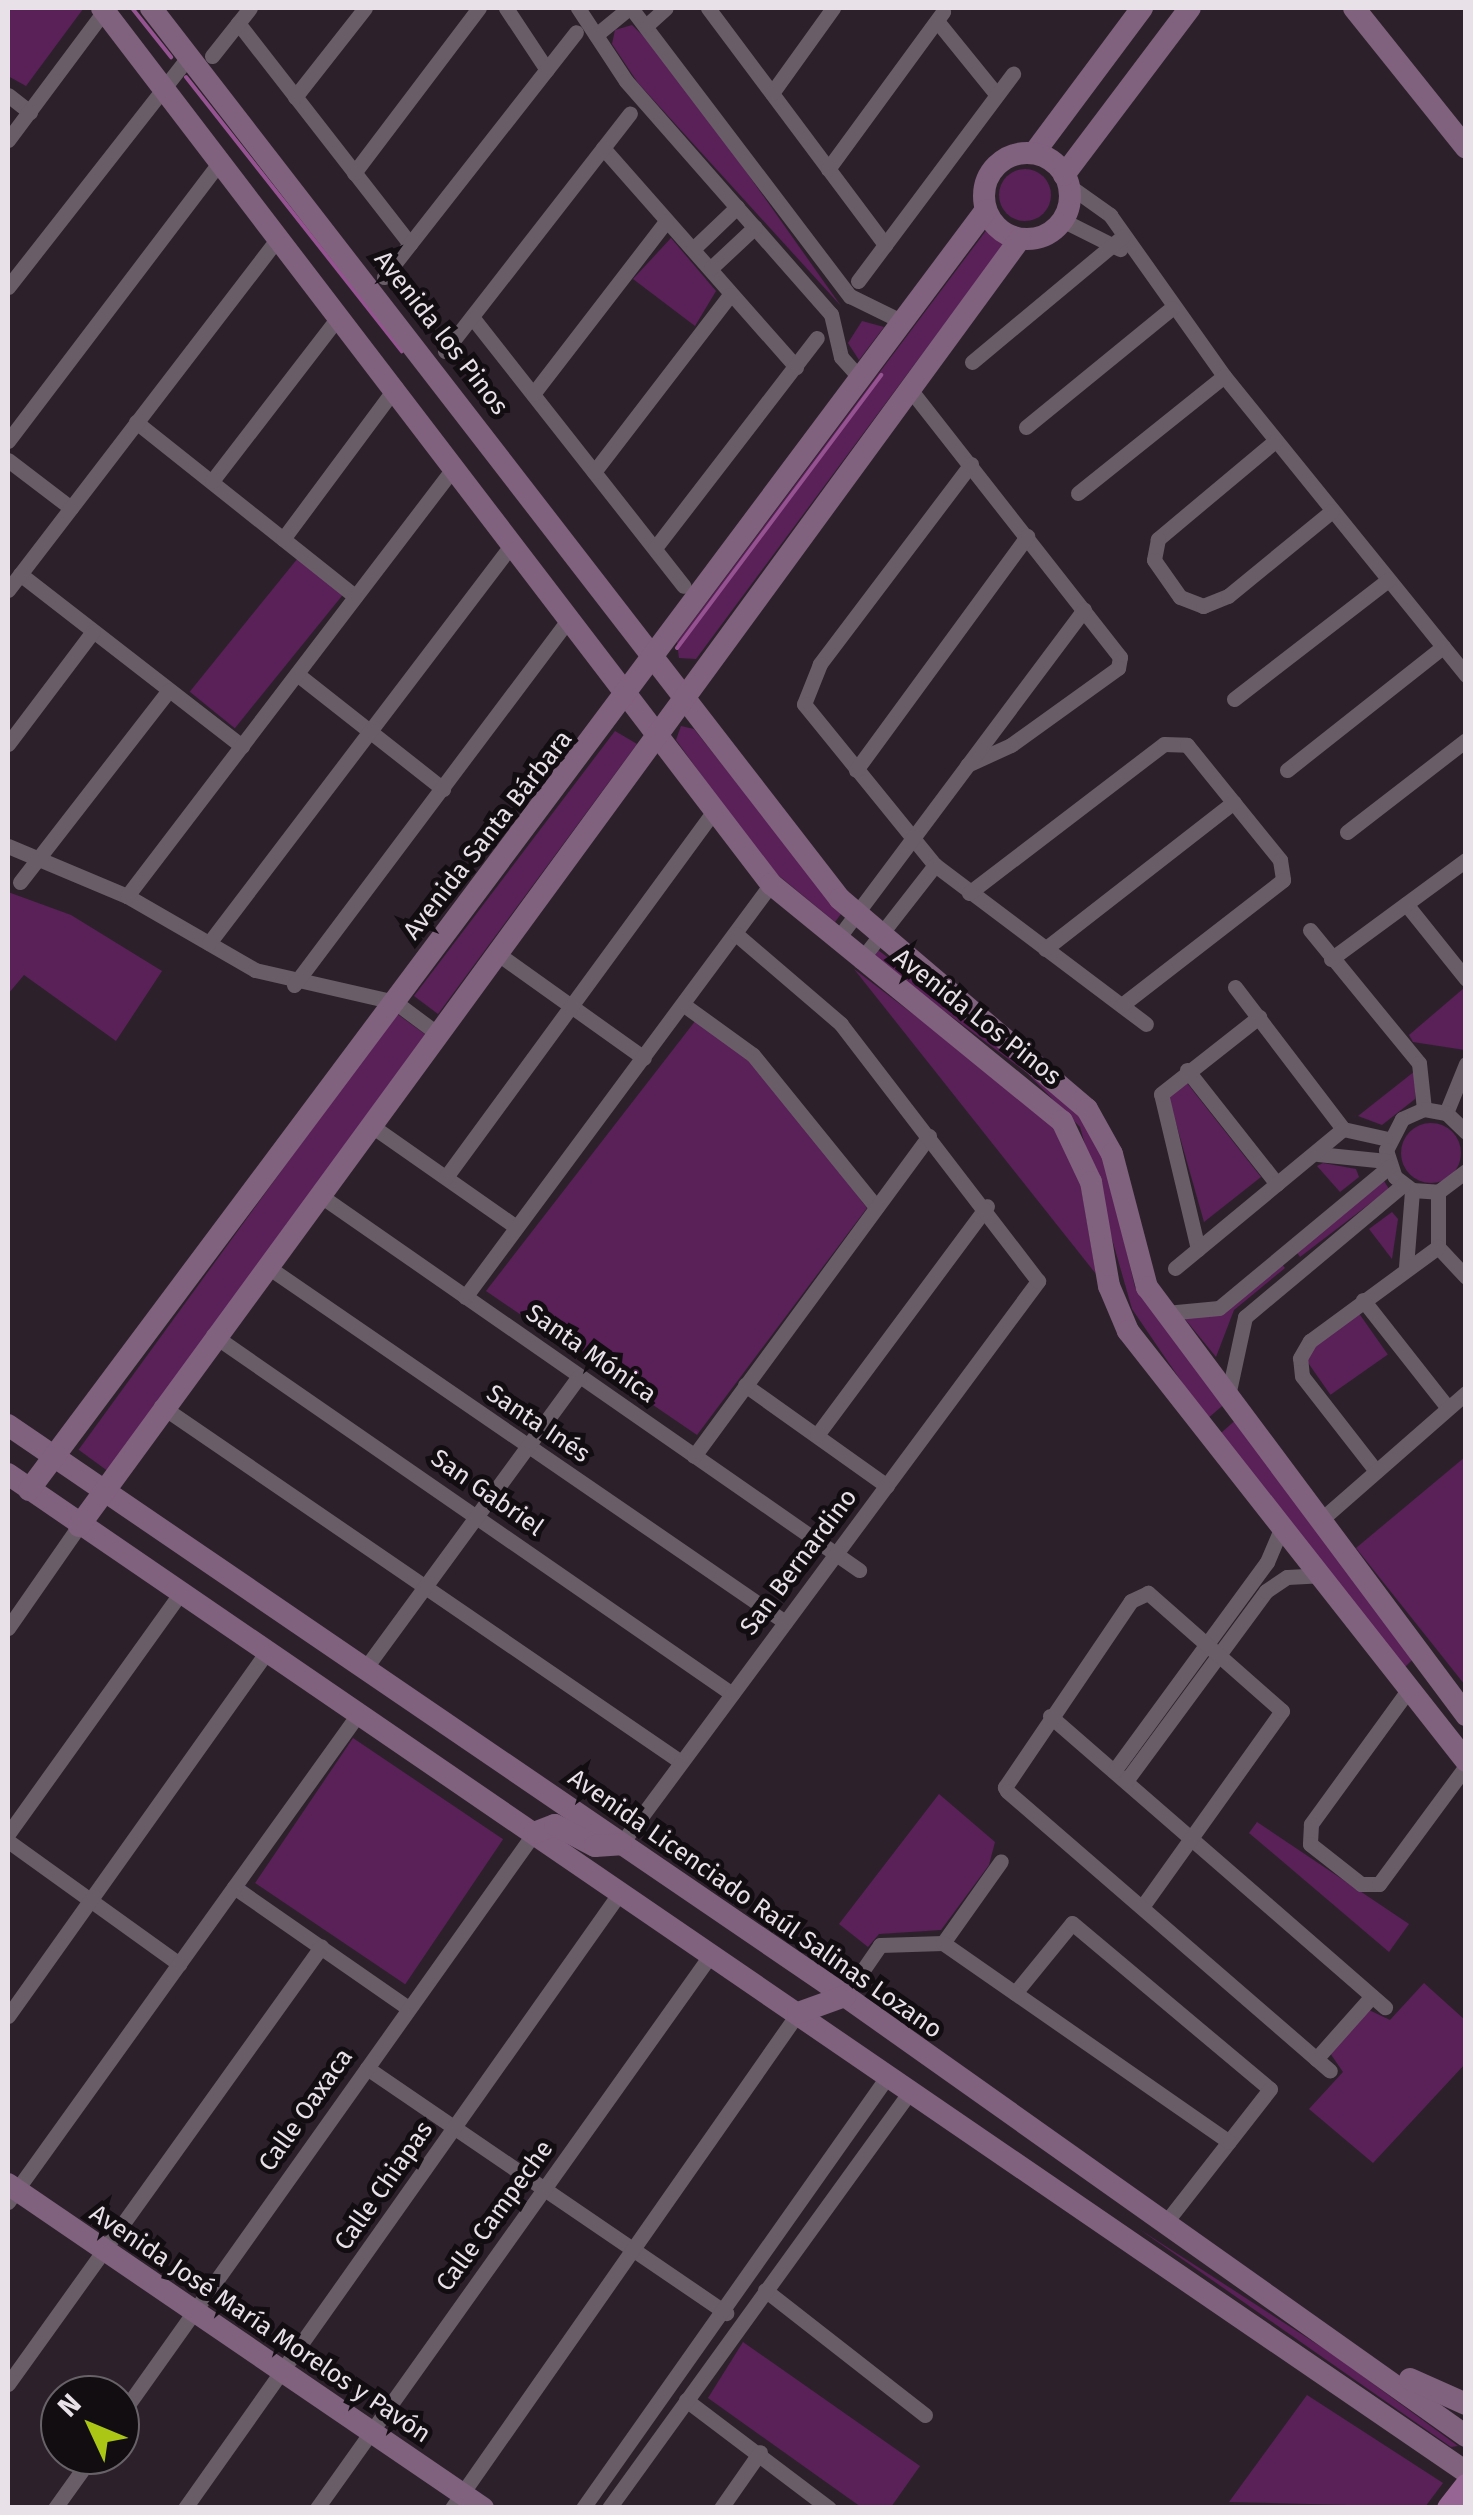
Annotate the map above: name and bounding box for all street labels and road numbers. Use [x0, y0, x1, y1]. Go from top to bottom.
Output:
street label: Avenida los Pinos [368, 245, 514, 421]
street label: Avenida Santa Bárbara [397, 725, 579, 945]
street label: Avenida Los Pinos [887, 942, 1067, 1092]
street label: Santa Mónica [520, 1298, 662, 1410]
street label: Santa Inés [481, 1378, 595, 1470]
street label: San Gabriel [425, 1443, 549, 1543]
street label: San Bernardino [734, 1483, 864, 1641]
street label: Avenida Licenciado Raúl Salinas Lozano [562, 1763, 948, 2045]
street label: Calle Oaxaca [253, 2043, 359, 2177]
street label: Calle Chiapas [329, 2116, 439, 2256]
street label: Calle Campeche [430, 2135, 560, 2297]
street label: Avenida José María Morelos y Pavón [84, 2198, 436, 2450]

